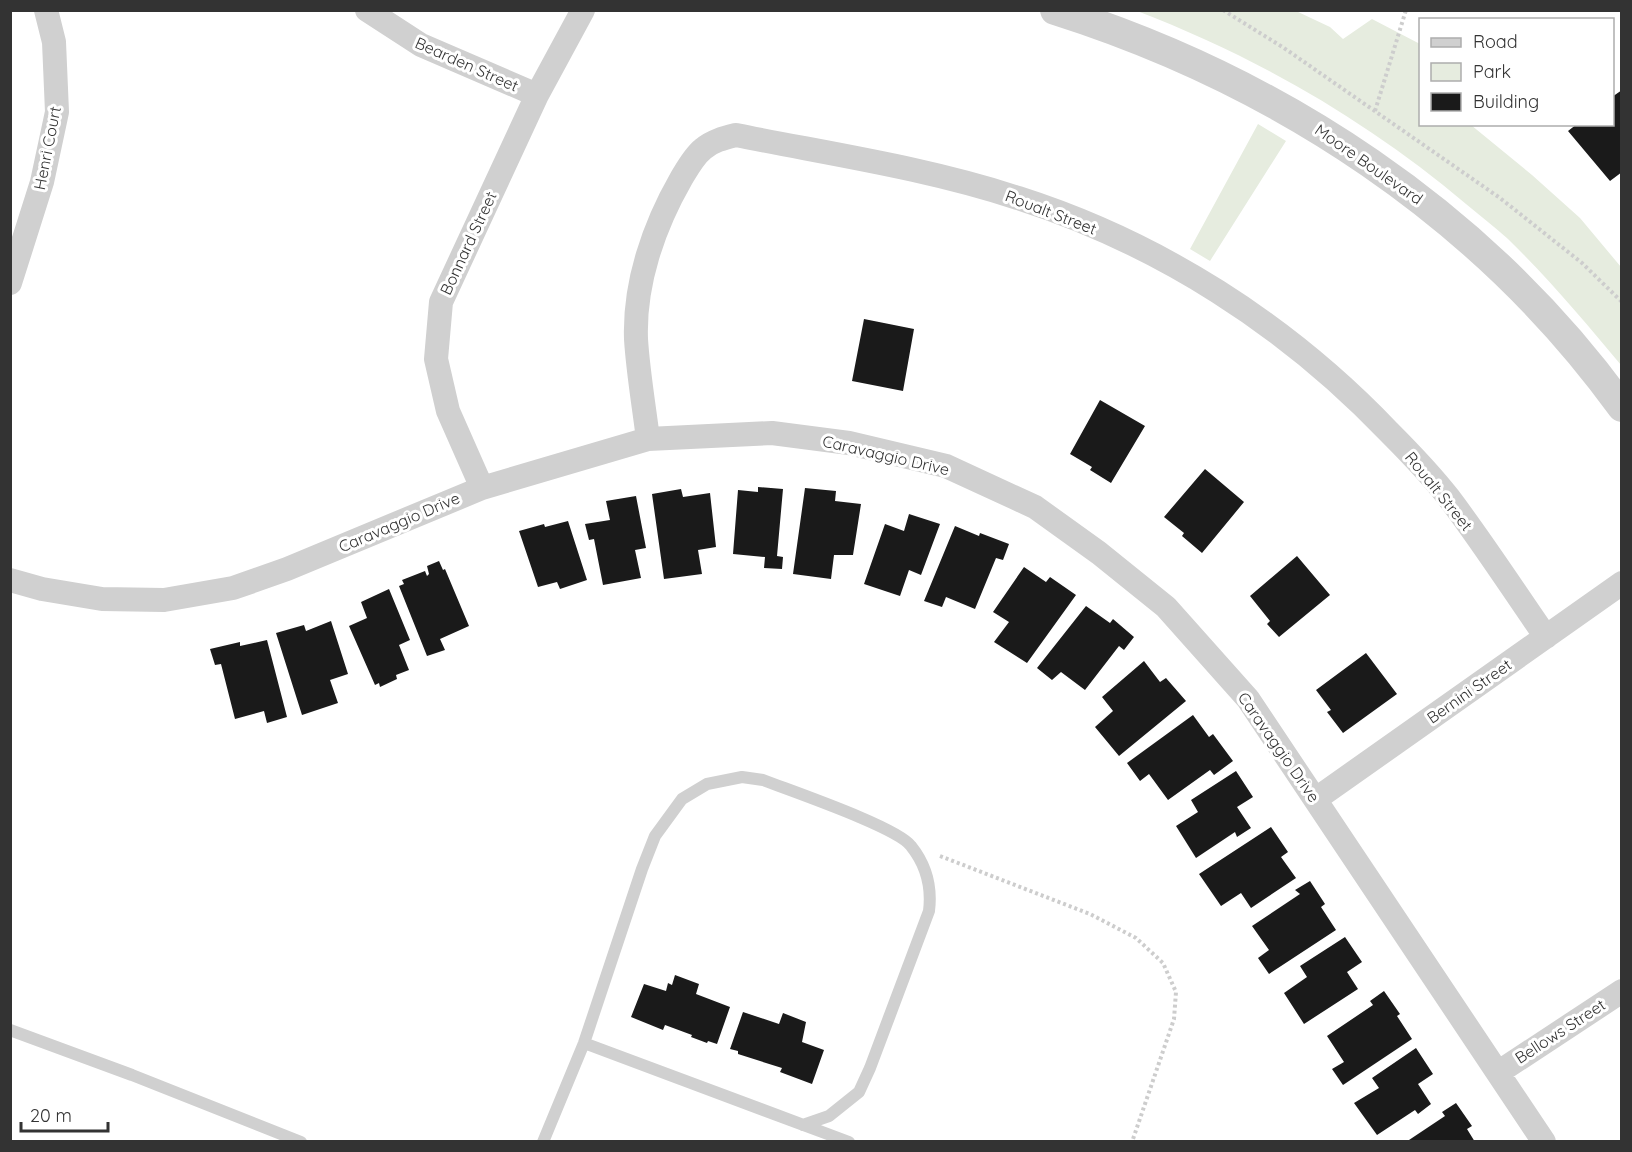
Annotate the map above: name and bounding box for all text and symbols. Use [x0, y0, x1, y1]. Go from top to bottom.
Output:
legend [1419, 18, 1614, 126]
text: Road [1473, 30, 1518, 53]
street label: Bearden Street [412, 32, 522, 96]
text: Park [1473, 60, 1511, 83]
text: Building [1473, 90, 1539, 113]
street label: Henri Court [29, 105, 65, 191]
street label: Moore Boulevard [1311, 119, 1427, 209]
street label: Roualt Street [1002, 185, 1100, 239]
street label: Bonnard Street [435, 188, 501, 298]
street label: Caravaggio Drive [821, 431, 951, 479]
street label: Roualt Street [1401, 447, 1477, 535]
street label: Caravaggio Drive [335, 487, 463, 557]
street label: Bernini Street [1423, 654, 1515, 728]
street label: Caravaggio Drive [1234, 688, 1324, 806]
street label: Bellows Street [1511, 994, 1609, 1068]
scale bar [21, 1095, 108, 1133]
text: 20 m [30, 1104, 72, 1127]

